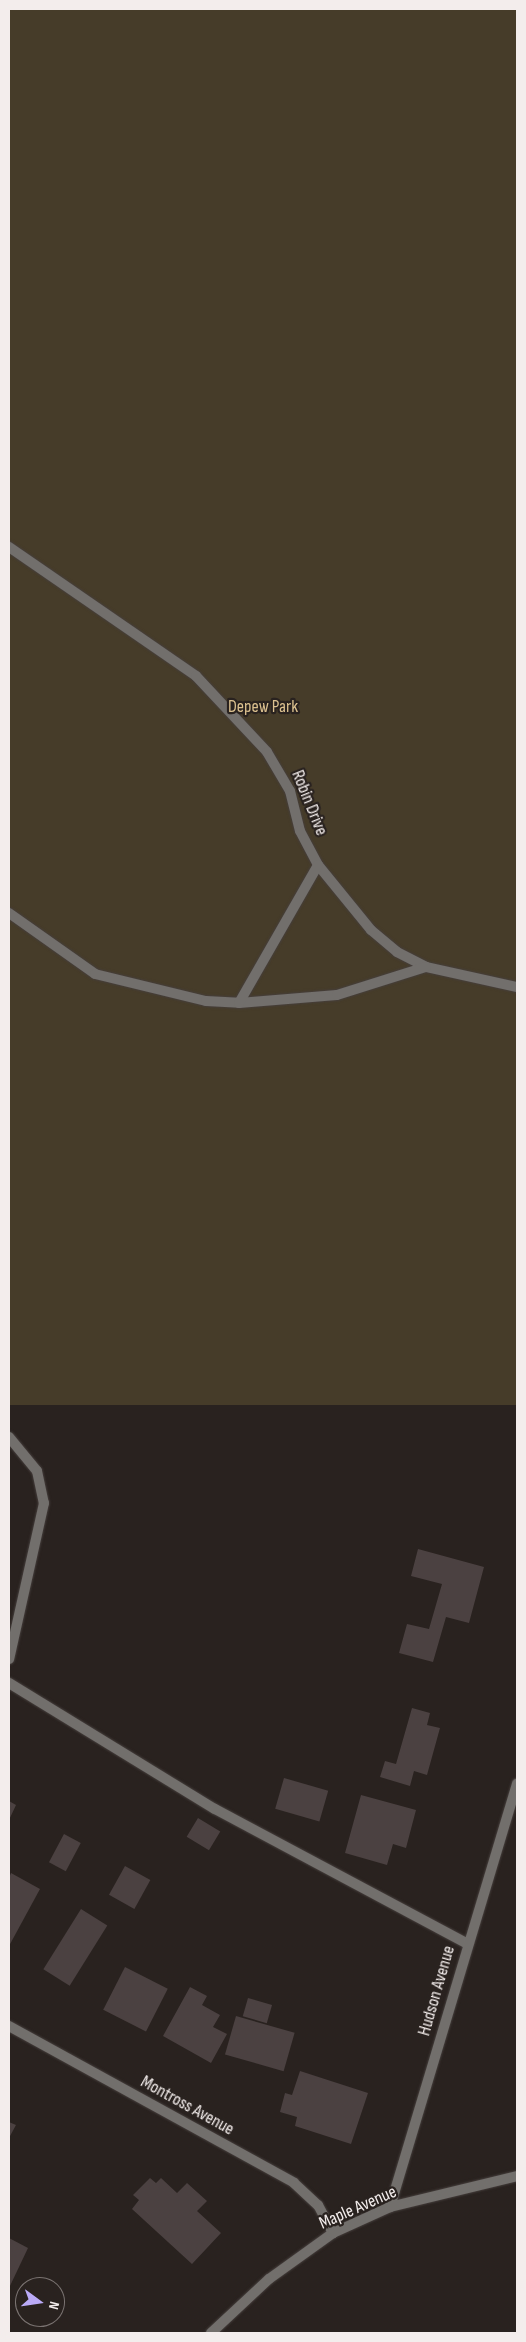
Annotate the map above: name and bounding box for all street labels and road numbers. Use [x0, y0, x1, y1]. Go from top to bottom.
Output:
street label: Robin Drive [286, 767, 332, 839]
street label: Hudson Avenue [414, 1943, 460, 2039]
street label: Montross Avenue [137, 2071, 237, 2141]
street label: Maple Avenue [316, 2181, 400, 2235]

